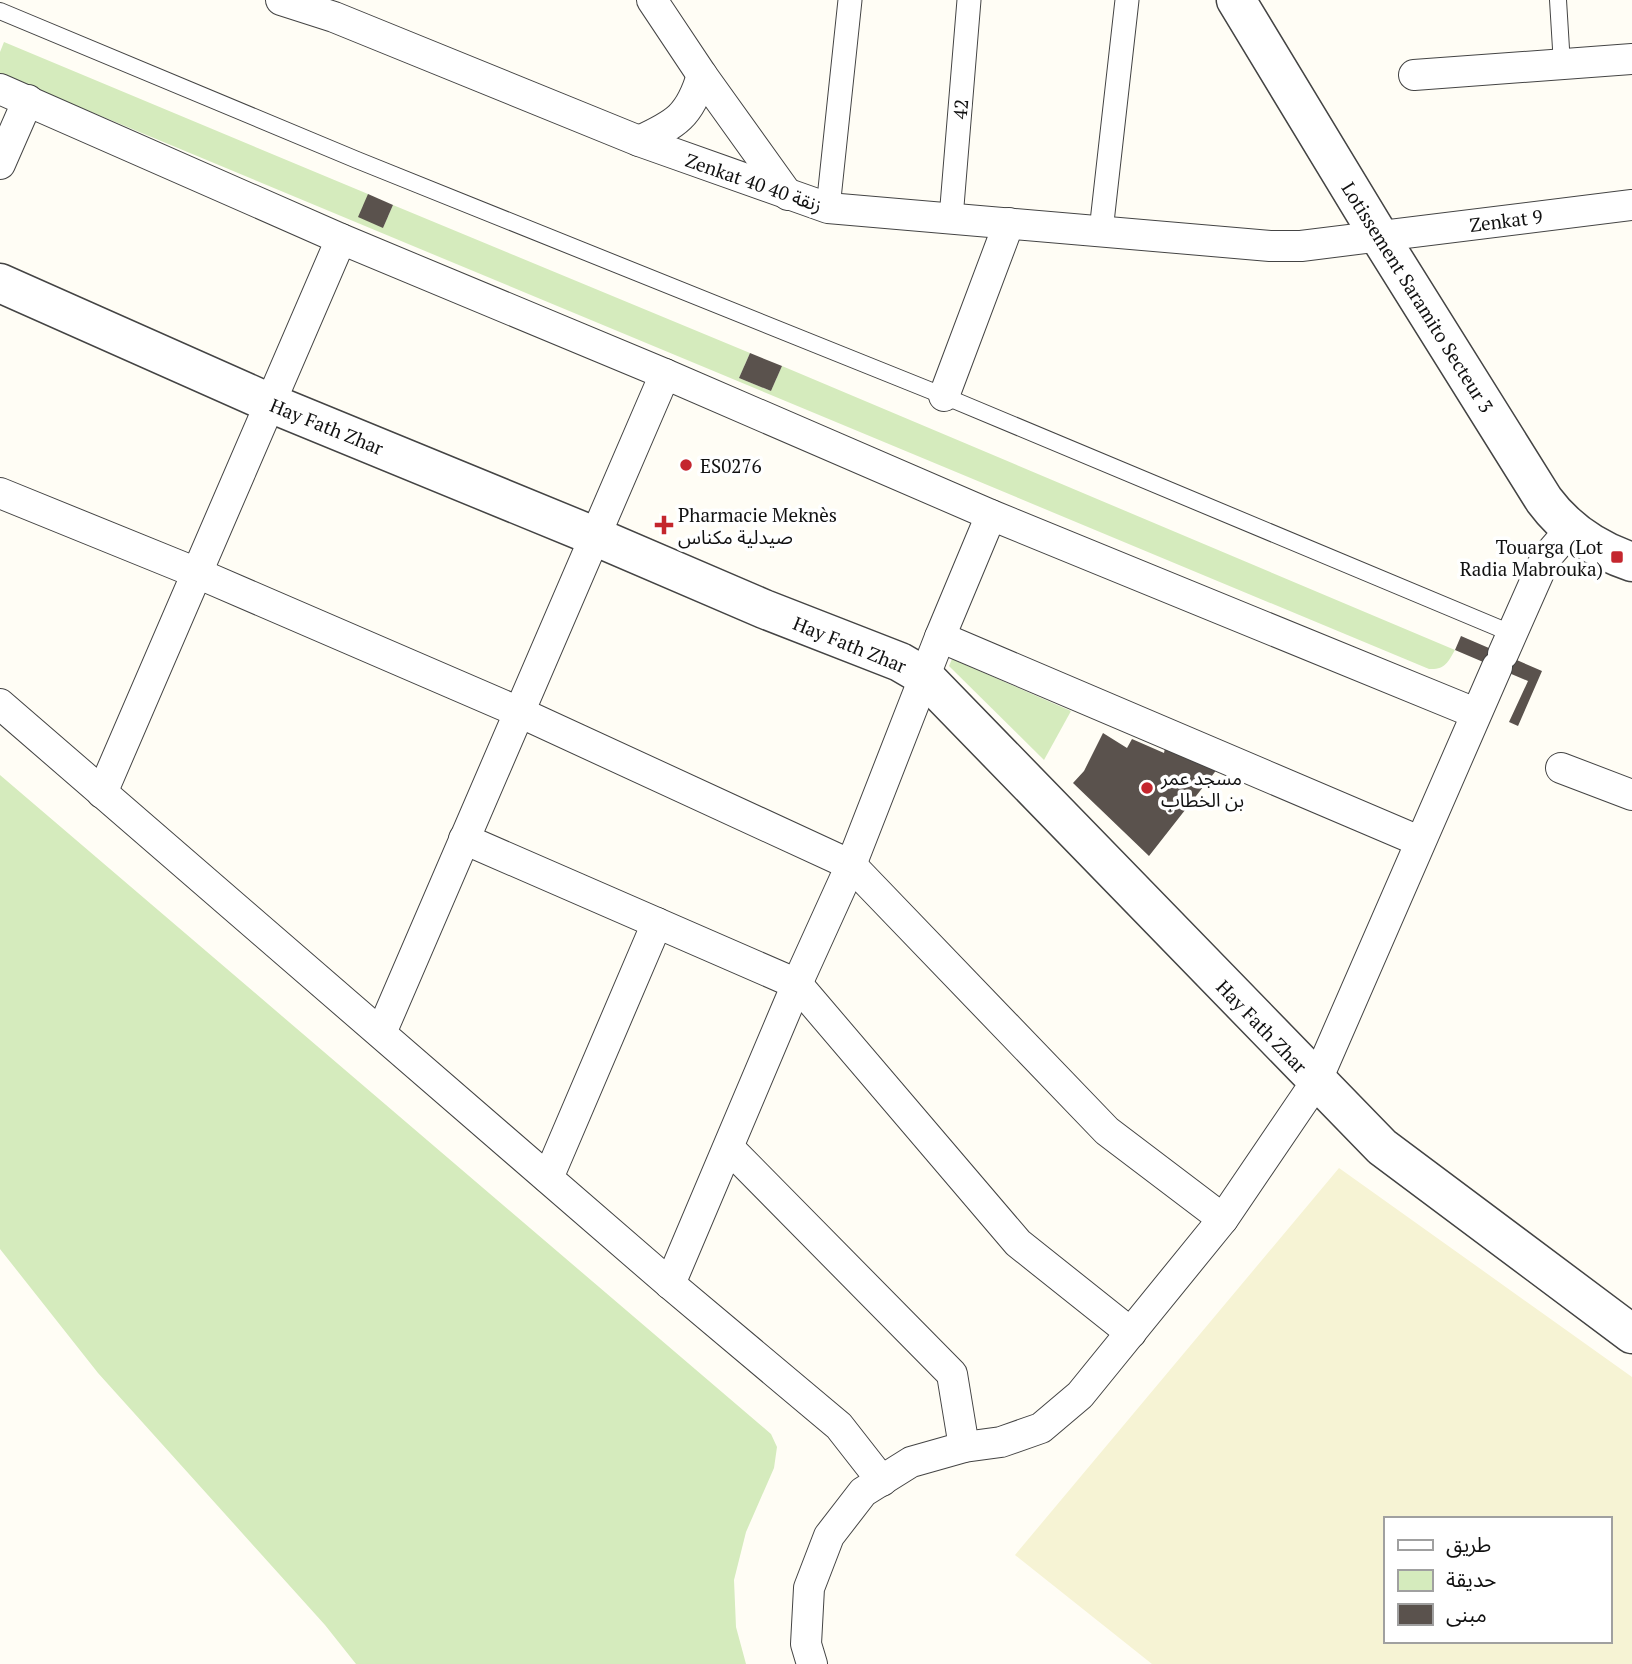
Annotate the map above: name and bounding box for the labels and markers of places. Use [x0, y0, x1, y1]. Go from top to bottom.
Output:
place label: ES0276 [700, 453, 762, 478]
marker: ES0276 [678, 457, 694, 473]
place label: Pharmacie Meknès صيدلية مكناس [678, 502, 837, 549]
marker: Pharmacie Meknès صيدلية مكناس [656, 517, 672, 533]
place label: Touarga (Lot Radia Mabrouka) [1460, 534, 1603, 581]
marker: Touarga (Lot Radia Mabrouka) [1609, 549, 1625, 565]
place label: مسجد عمر بن الخطاب [1160, 765, 1244, 812]
marker: مسجد عمر بن الخطاب [1139, 780, 1155, 796]

